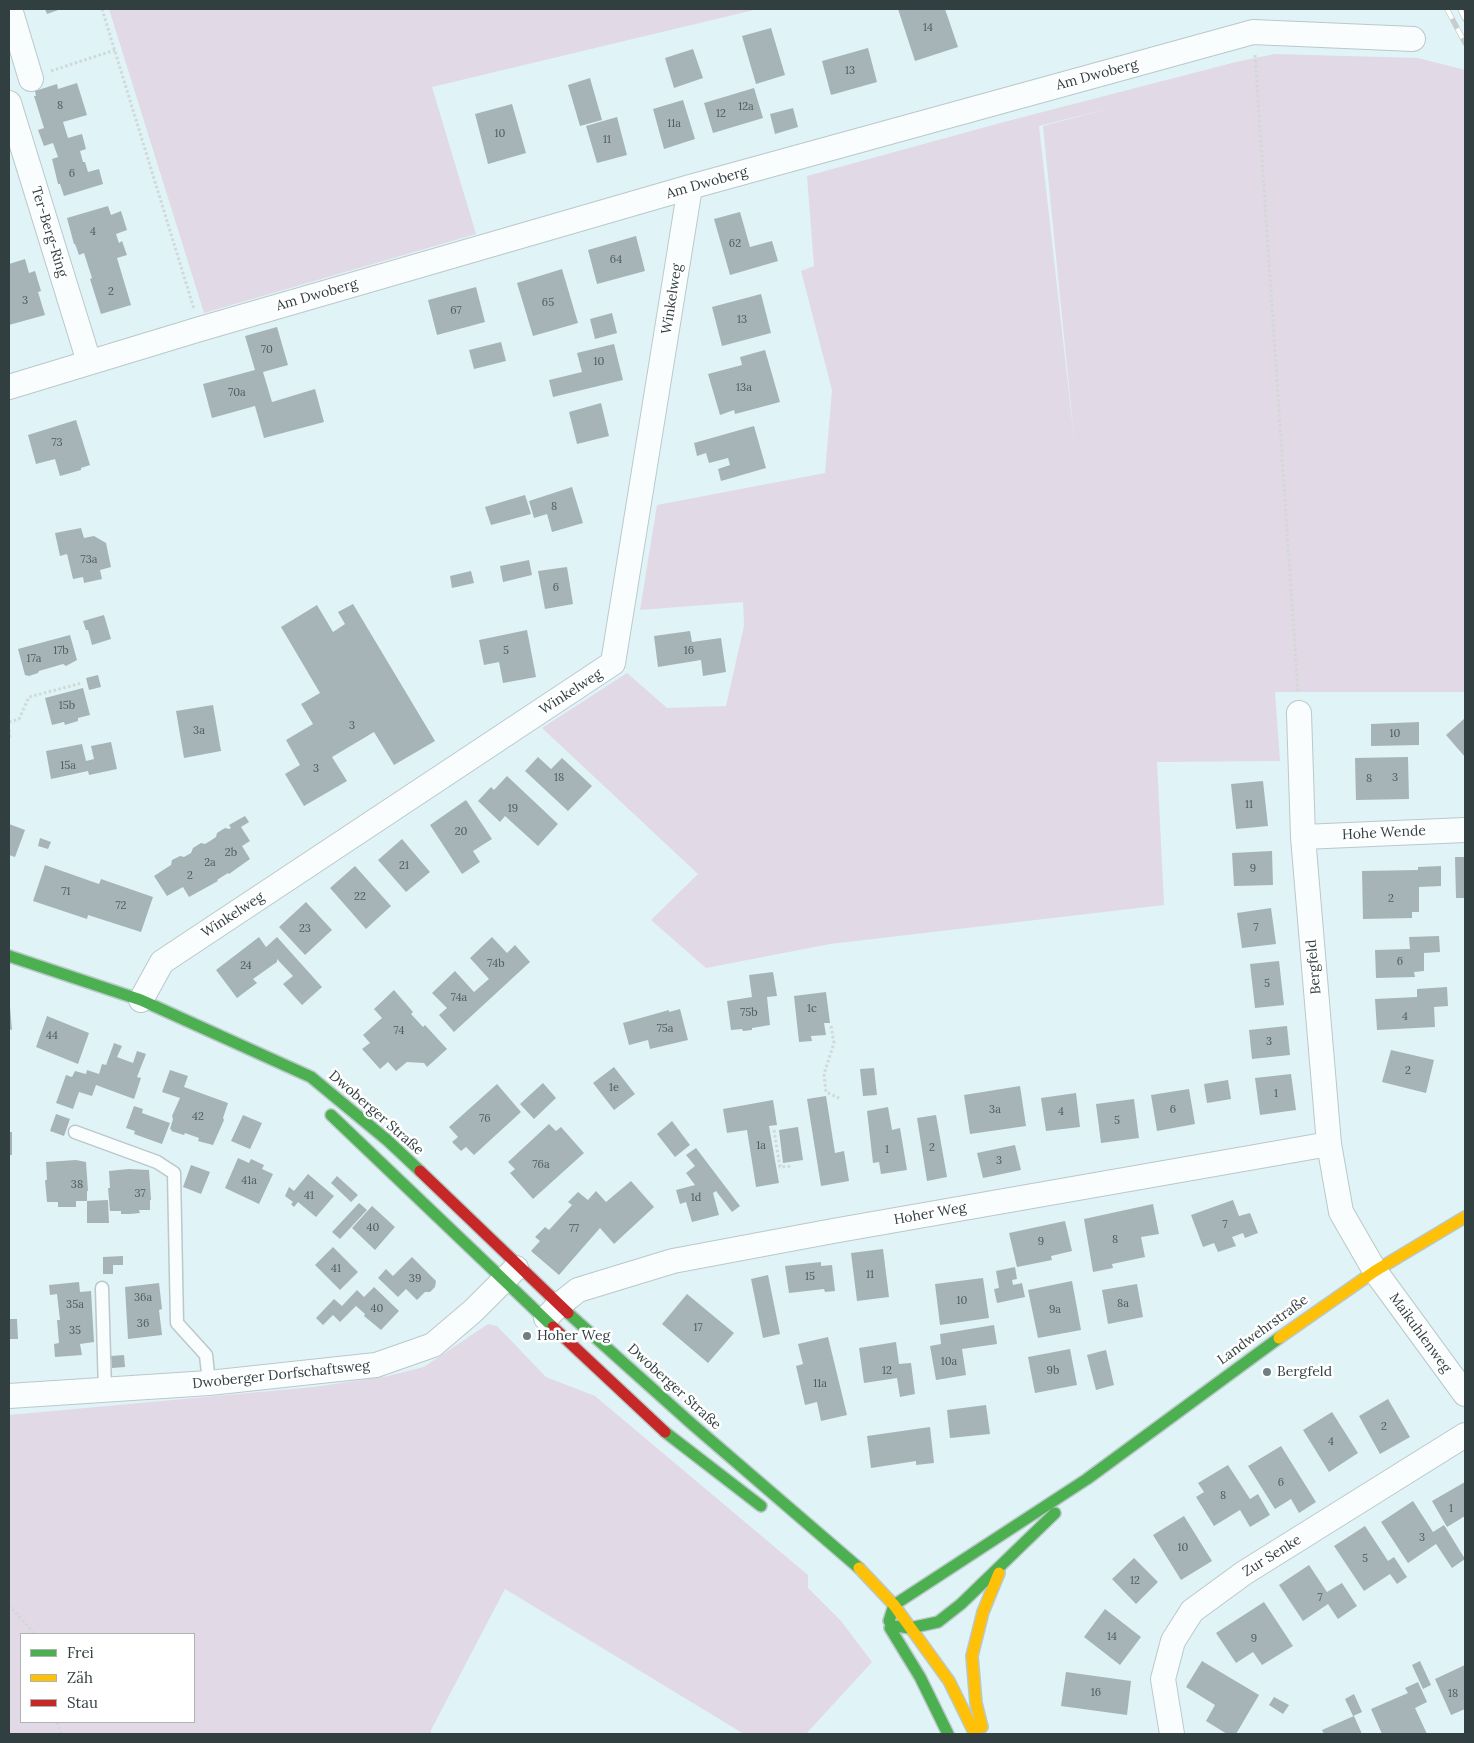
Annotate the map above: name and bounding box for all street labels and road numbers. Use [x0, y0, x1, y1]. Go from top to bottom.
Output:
street label: Am Dwoberg [1054, 56, 1140, 94]
street label: Am Dwoberg [664, 163, 750, 203]
street label: Ter-Berg-Ring [27, 185, 71, 279]
street label: Winkelweg [658, 263, 686, 335]
street label: Am Dwoberg [274, 275, 360, 315]
street label: Winkelweg [537, 666, 605, 718]
street label: Hohe Wende [1342, 822, 1426, 844]
street label: Winkelweg [199, 889, 267, 941]
street label: Bergfeld [1303, 939, 1325, 995]
street label: Dwoberger Straße [325, 1067, 427, 1159]
street label: Hoher Weg [892, 1199, 968, 1229]
street label: Maikuhlenweg [1385, 1290, 1455, 1376]
street label: Landwehrstraße [1214, 1292, 1312, 1368]
street label: Dwoberger Straße [624, 1341, 724, 1433]
street label: Dwoberger Dorfschaftsweg [191, 1357, 371, 1393]
street label: Zur Senke [1240, 1531, 1304, 1581]

